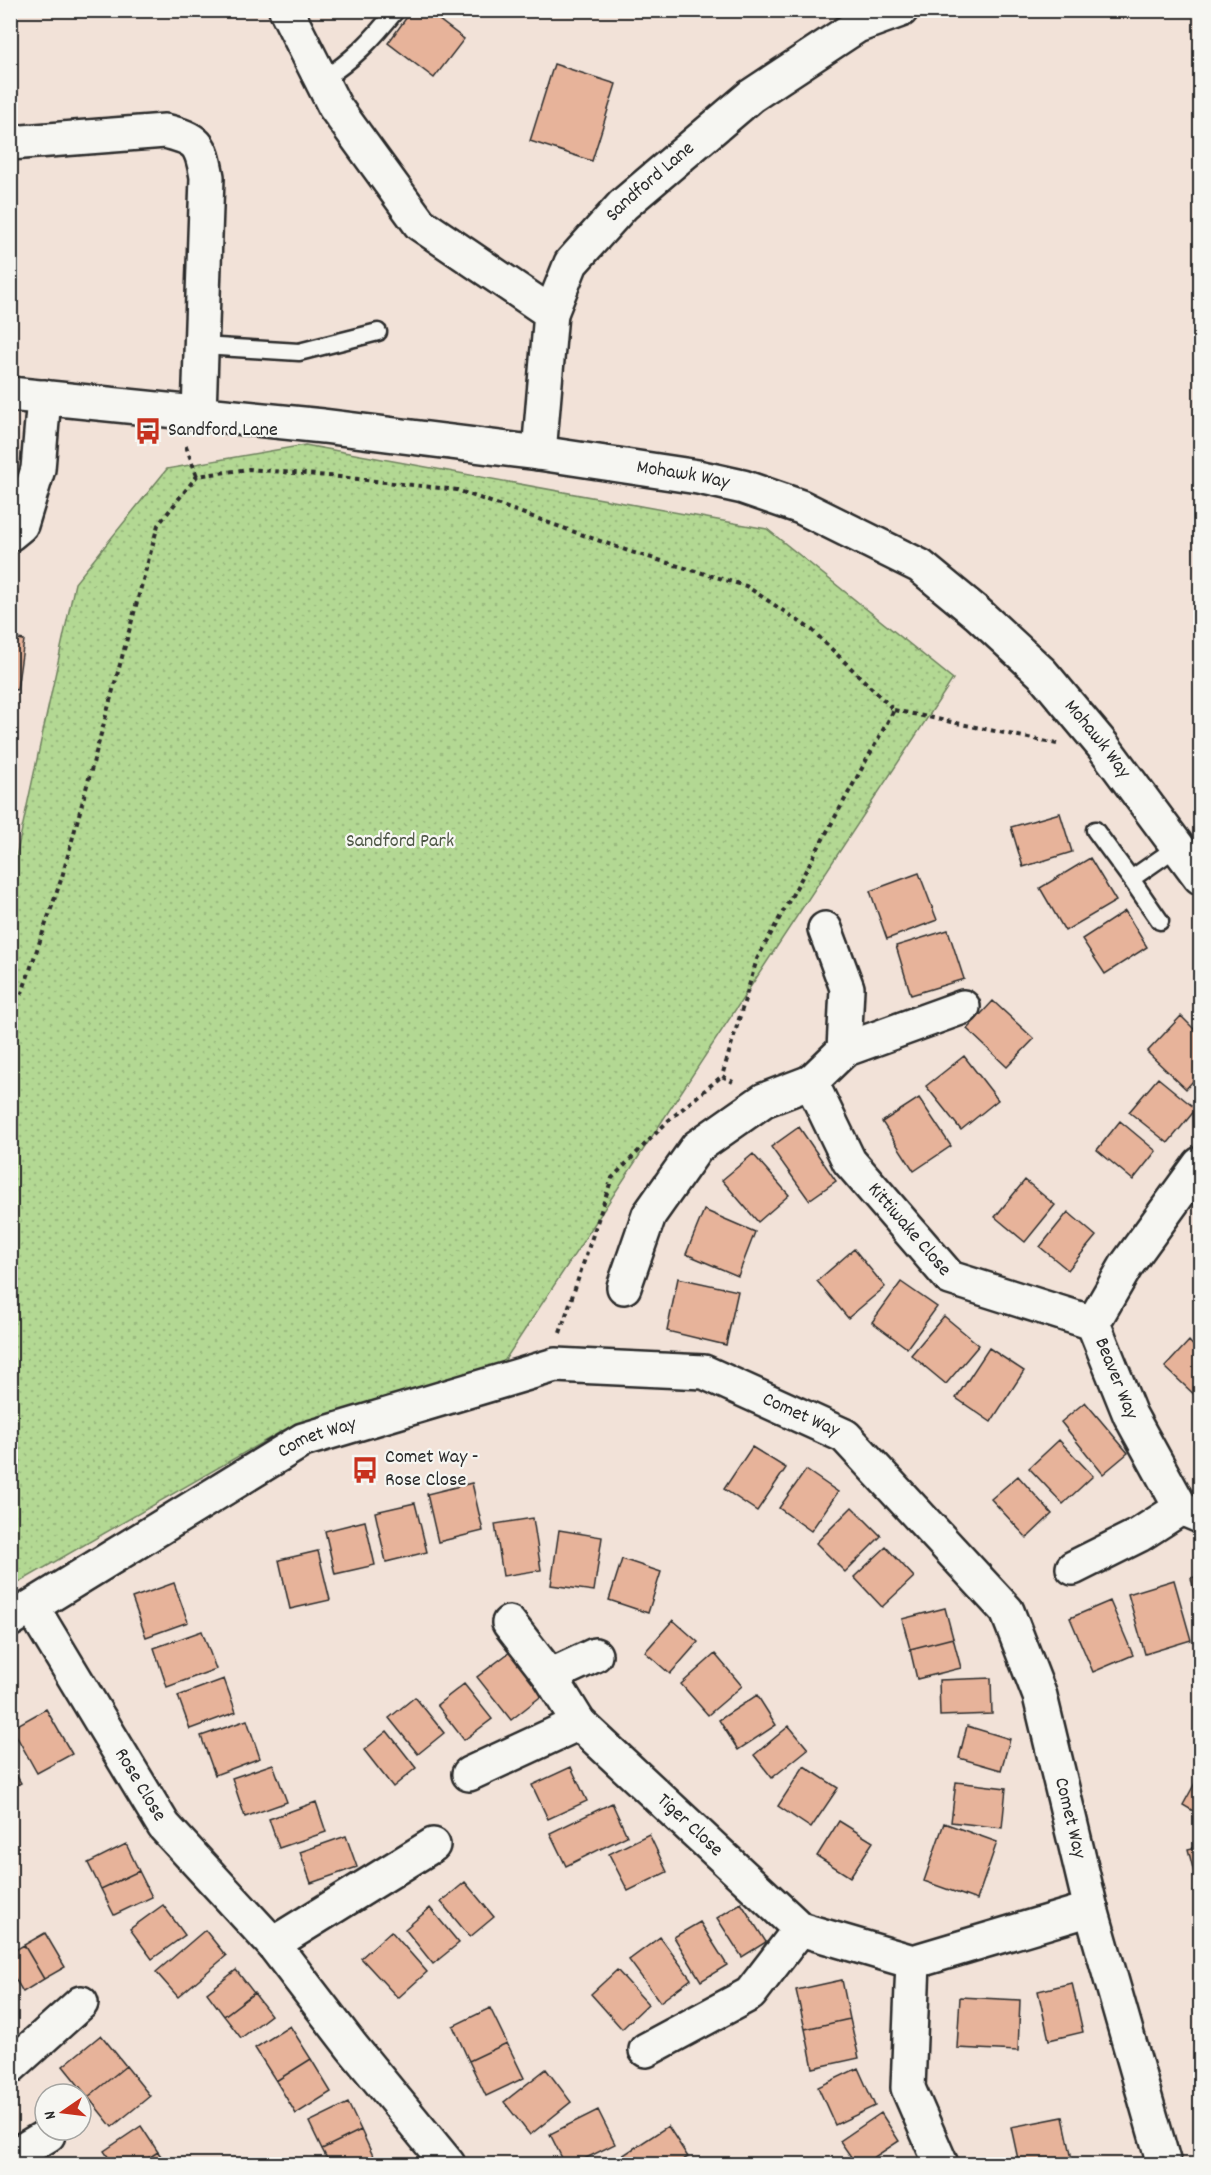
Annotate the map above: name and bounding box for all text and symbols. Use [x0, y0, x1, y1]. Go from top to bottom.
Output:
street label: Sandford Lane [600, 135, 701, 229]
bus stop icon: Sandford Lane [133, 416, 163, 446]
place label: Sandford Lane [168, 417, 278, 445]
street label: Mohawk Way [635, 454, 733, 498]
street label: Mohawk Way [1056, 694, 1137, 786]
park label: Sandford Park [346, 828, 454, 856]
street label: Kittiwake Close [860, 1177, 957, 1283]
street label: Beaver Way [1086, 1334, 1145, 1425]
street label: Comet Way [757, 1386, 845, 1446]
street label: Comet Way [273, 1411, 361, 1466]
place label: Comet Way - Rose Close [385, 1444, 479, 1495]
bus stop icon: Comet Way - Rose Close [350, 1455, 380, 1485]
street label: Rose Close [106, 1743, 172, 1827]
street label: Comet Way [1046, 1775, 1093, 1862]
street label: Tiger Close [650, 1788, 729, 1864]
north arrow [33, 2082, 93, 2142]
text: N [39, 2108, 63, 2122]

